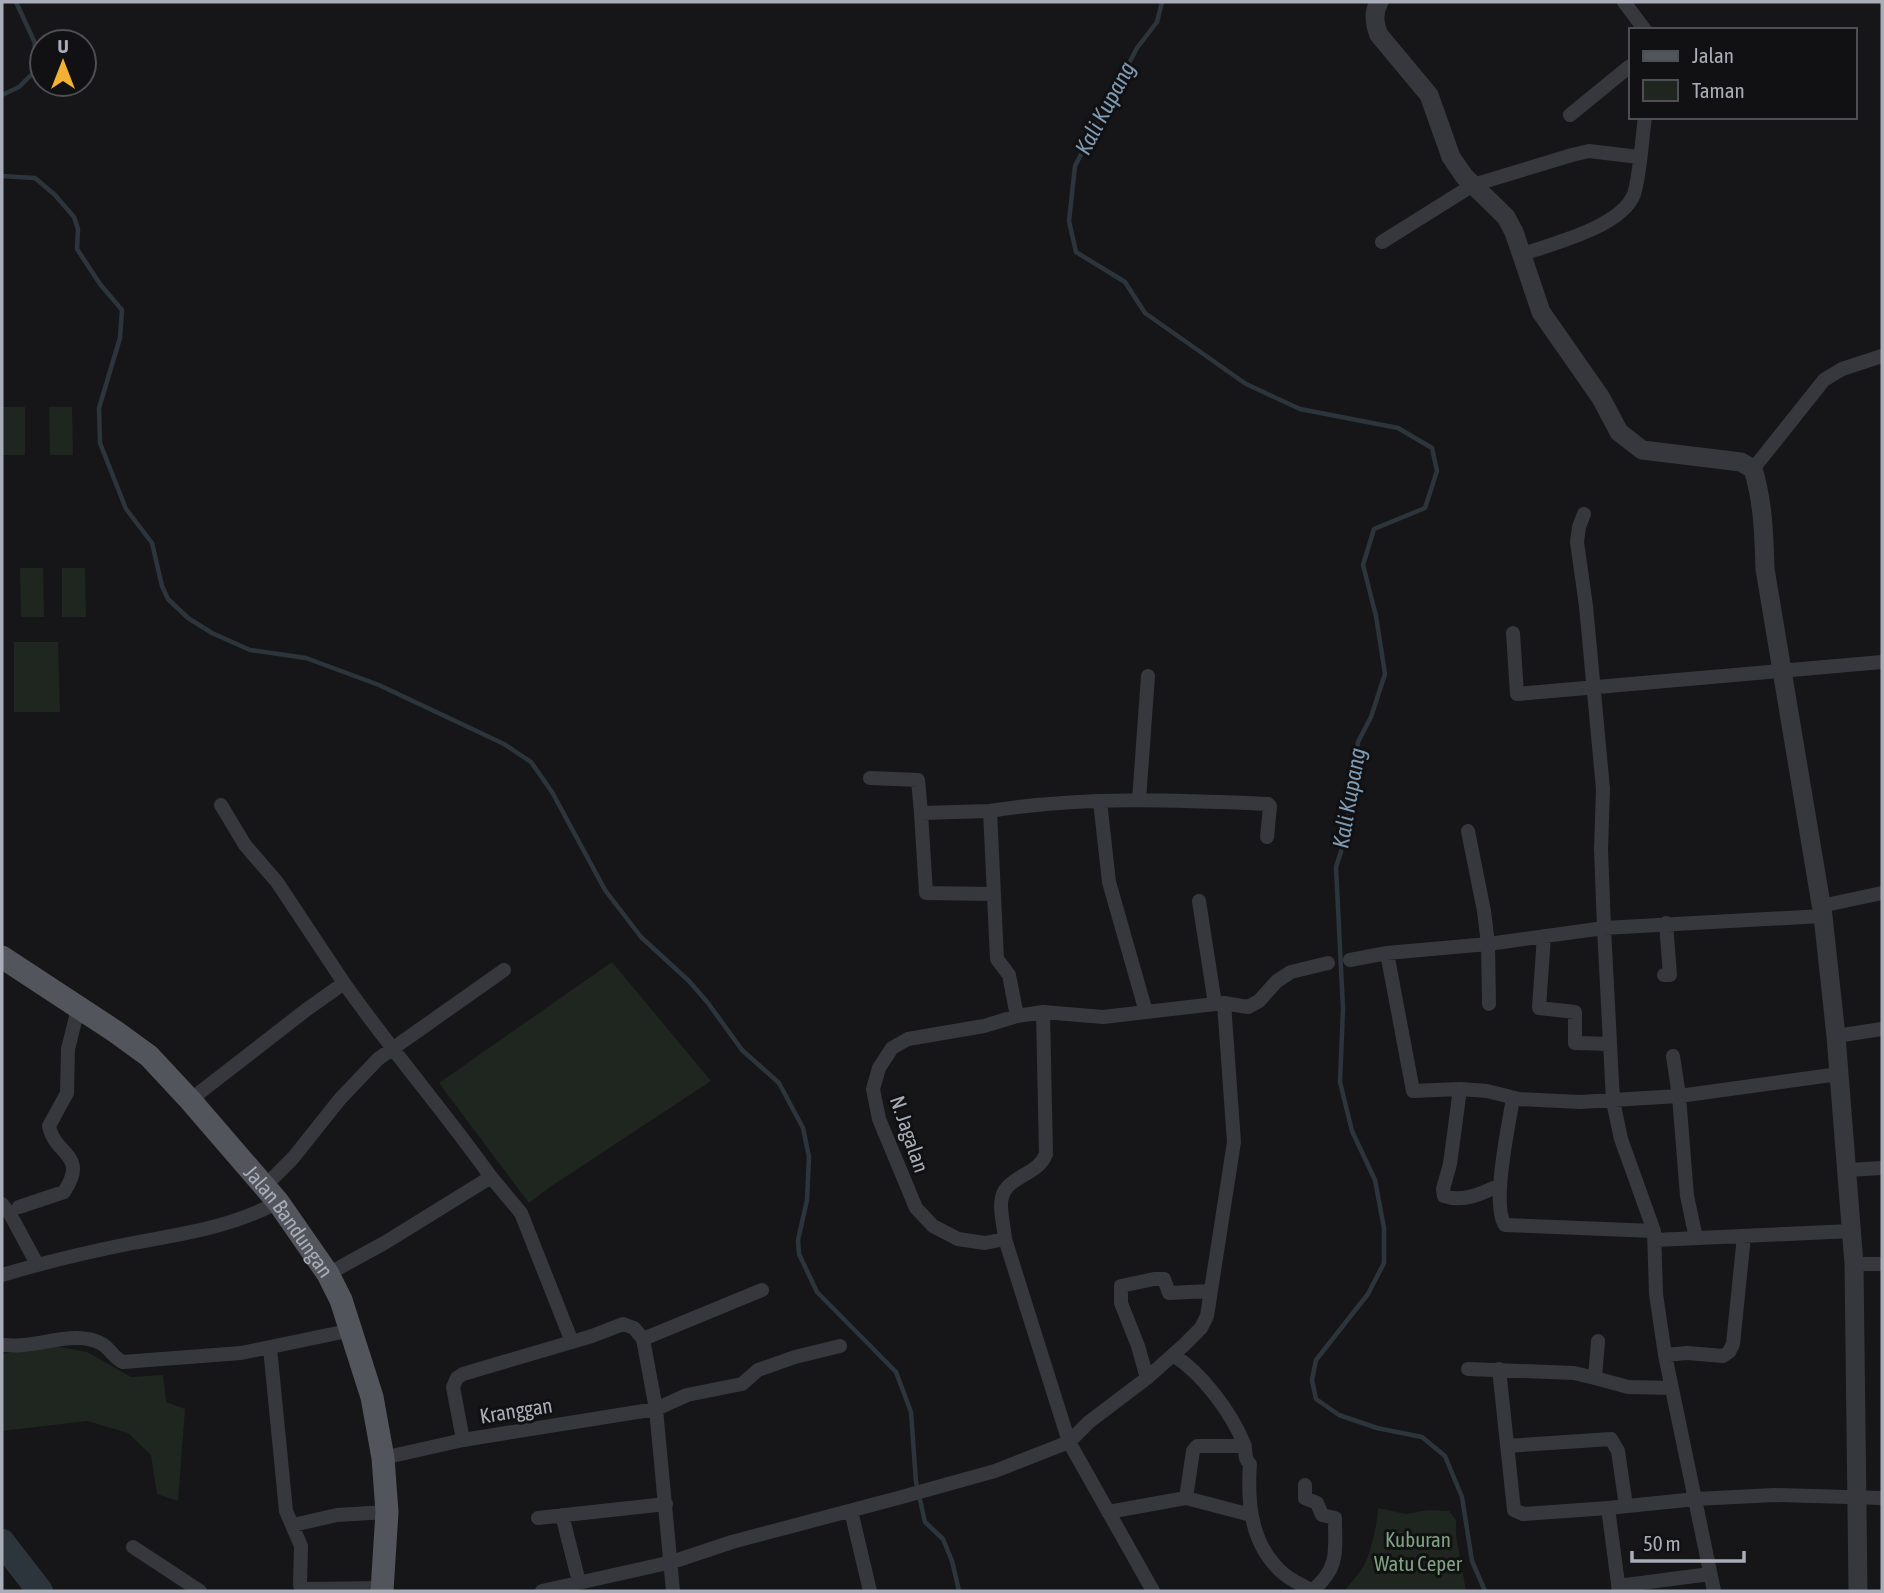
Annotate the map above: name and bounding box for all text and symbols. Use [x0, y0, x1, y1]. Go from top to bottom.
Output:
north arrow [28, 28, 98, 98]
legend [1629, 28, 1856, 119]
text: U [57, 35, 69, 57]
text: Jalan [1692, 43, 1734, 67]
water label: Kali Kupang [1070, 57, 1140, 159]
text: Taman [1692, 78, 1745, 102]
water label: Kali Kupang [1327, 746, 1371, 850]
street label: N. Jagalan [886, 1093, 934, 1175]
street label: Jalan Bandungan [240, 1160, 338, 1282]
street label: Kranggan [478, 1392, 554, 1428]
scale bar [1632, 1520, 1744, 1564]
park label: Kuburan Watu Ceper [1374, 1527, 1463, 1575]
text: 50 m [1643, 1531, 1681, 1555]

